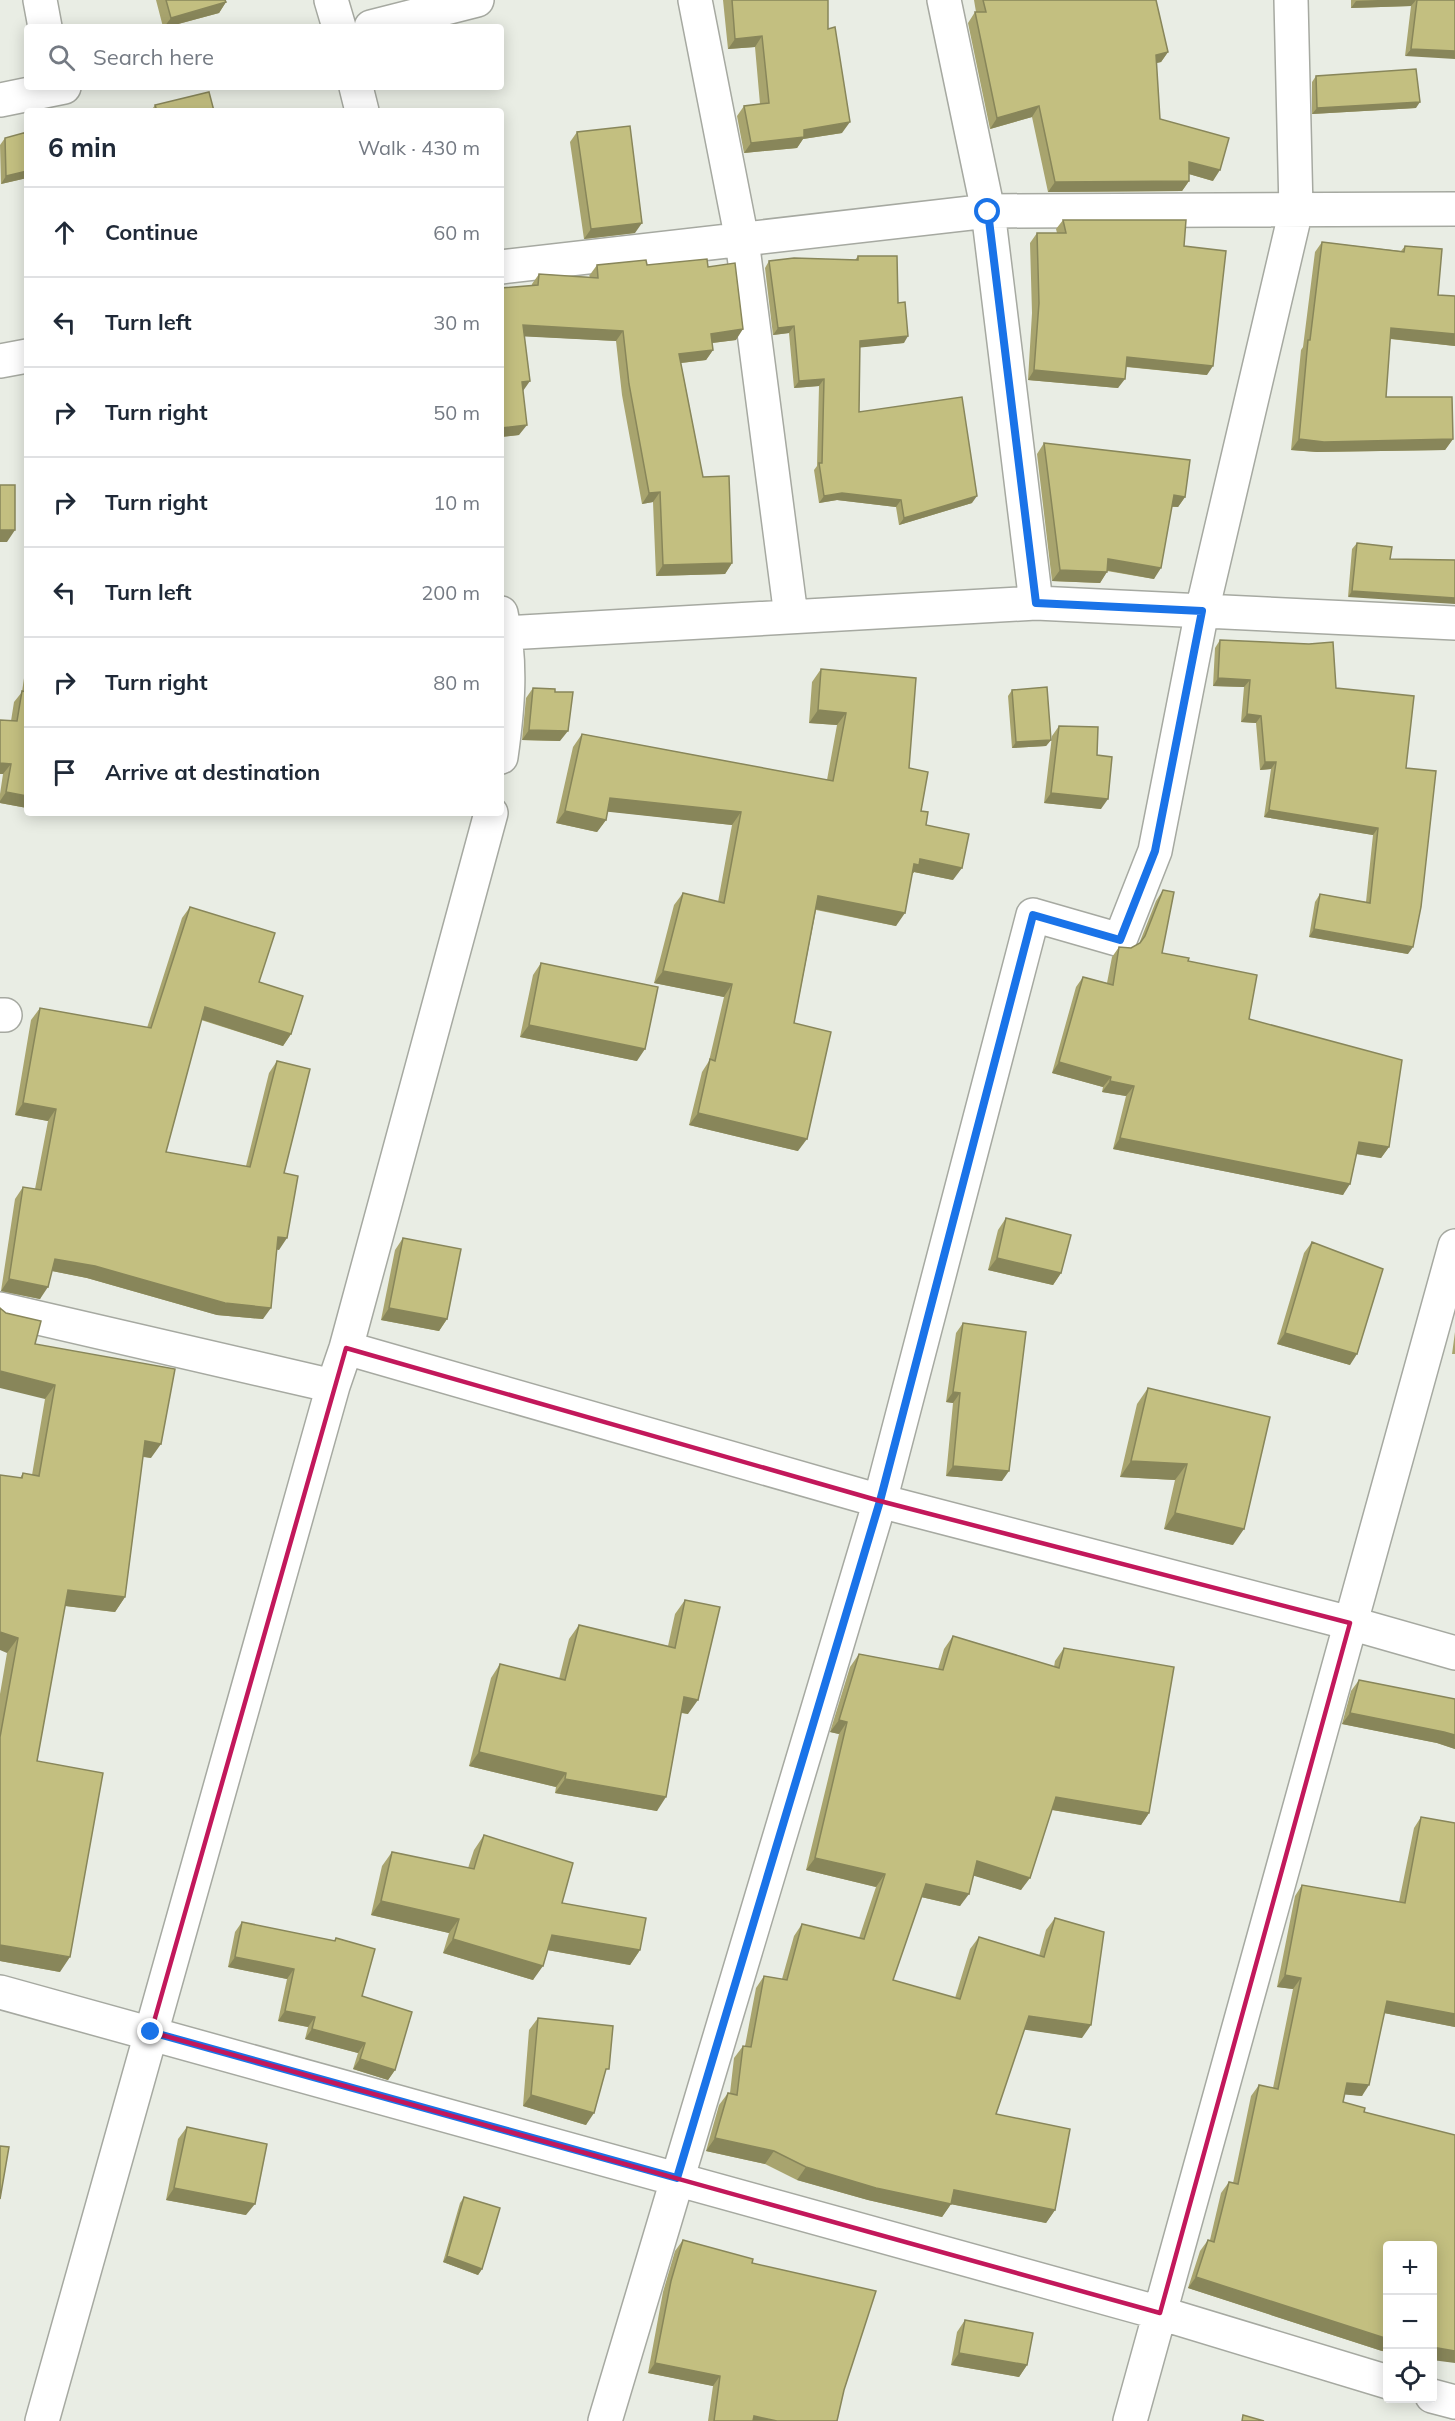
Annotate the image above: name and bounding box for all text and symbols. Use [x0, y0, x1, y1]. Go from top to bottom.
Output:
search box [24, 24, 504, 90]
icon: search [45, 41, 78, 74]
text: Search here [93, 43, 214, 71]
text: 6 min [48, 131, 117, 164]
text: Walk · 430 m [358, 135, 480, 160]
route start [974, 198, 1000, 224]
icon: ahead [48, 216, 81, 249]
text: Continue [105, 218, 198, 246]
text: 60 m [433, 220, 480, 245]
icon: left [48, 306, 81, 339]
text: Turn left [105, 308, 192, 336]
text: 30 m [433, 310, 480, 335]
icon: right [48, 396, 81, 429]
text: Turn right [105, 398, 208, 426]
text: 50 m [433, 400, 480, 425]
icon: right [48, 486, 81, 519]
text: Turn right [105, 488, 208, 516]
text: 10 m [433, 490, 480, 515]
icon: left [48, 576, 81, 609]
text: Turn left [105, 578, 192, 606]
text: 200 m [421, 580, 480, 605]
icon: right [48, 666, 81, 699]
text: Turn right [105, 668, 208, 696]
text: 80 m [433, 670, 480, 695]
icon: arrive [48, 756, 81, 789]
text: Arrive at destination [105, 758, 320, 786]
route end [137, 2018, 163, 2044]
map controls [1383, 2241, 1437, 2403]
button: + [1383, 2241, 1437, 2295]
button: − [1383, 2295, 1437, 2349]
button: locate [1383, 2349, 1437, 2403]

